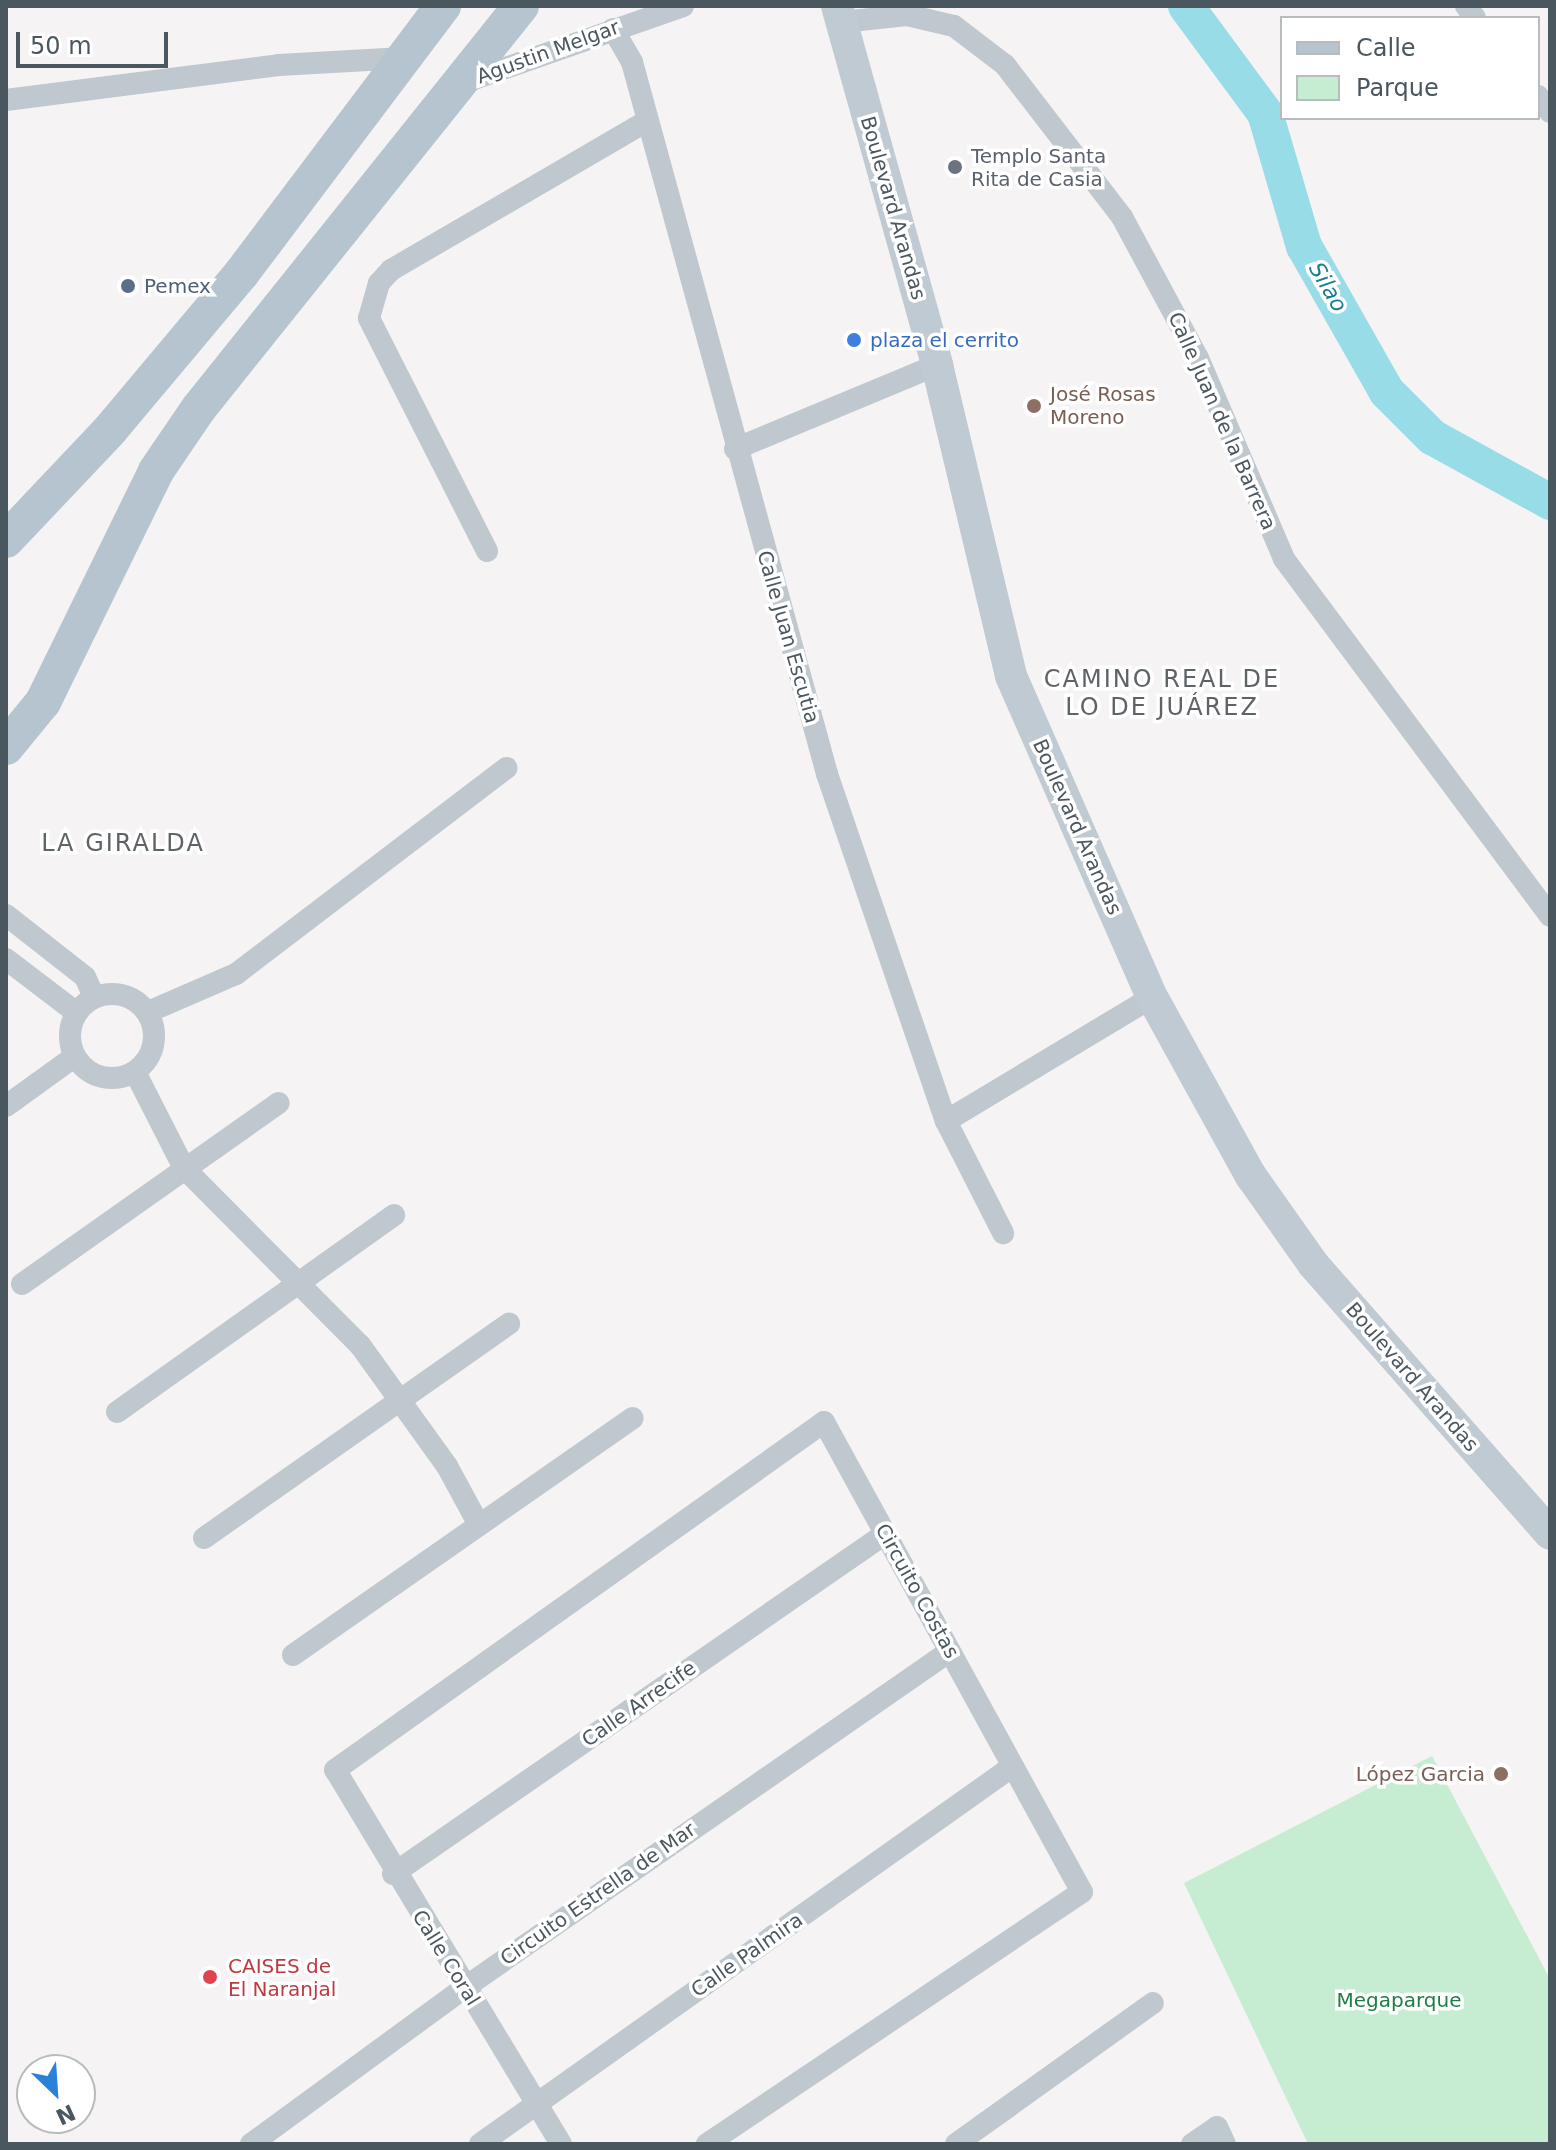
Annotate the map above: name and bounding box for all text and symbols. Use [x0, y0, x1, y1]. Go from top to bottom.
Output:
street label: Agustin Melgar [473, 15, 623, 89]
scale bar [20, 16, 172, 66]
legend [1280, 16, 1540, 120]
text: 50 m [30, 32, 92, 60]
text: Calle [1356, 34, 1416, 62]
text: Parque [1356, 74, 1439, 102]
street label: Boulevard Arandas [855, 114, 931, 302]
place label: Templo Santa Rita de Casia [971, 144, 1106, 191]
marker: Templo Santa Rita de Casia [946, 158, 964, 176]
water label: Silao [1303, 257, 1353, 317]
place label: Pemex [144, 274, 211, 298]
marker: Pemex [119, 277, 137, 295]
street label: Calle Juan de la Barrera [1163, 308, 1281, 534]
place label: plaza el cerrito [870, 328, 1019, 352]
marker: plaza el cerrito [845, 331, 863, 349]
place label: José Rosas Moreno [1050, 382, 1156, 429]
marker: José Rosas Moreno [1025, 397, 1043, 415]
street label: Calle Juan Escutia [752, 548, 824, 726]
district label: CAMINO REAL DE LO DE JUÁREZ [1044, 666, 1280, 722]
street label: Boulevard Arandas [1027, 735, 1127, 919]
district label: LA GIRALDA [41, 830, 205, 858]
street label: Boulevard Arandas [1341, 1298, 1483, 1456]
street label: Circuito Costas [870, 1520, 964, 1662]
street label: Calle Arrecife [577, 1656, 701, 1752]
place label: López Garcia [1356, 1762, 1485, 1786]
marker: López Garcia [1492, 1765, 1510, 1783]
street label: Circuito Estrella de Mar [496, 1817, 700, 1971]
street label: Calle Coral [407, 1906, 485, 2010]
street label: Calle Palmira [687, 1908, 807, 2002]
place label: CAISES de El Naranjal [228, 1954, 336, 2001]
marker: CAISES de El Naranjal [199, 1966, 221, 1988]
park label: Megaparque [1336, 1988, 1462, 2012]
north arrow [16, 2054, 96, 2134]
text: N [52, 2099, 79, 2130]

